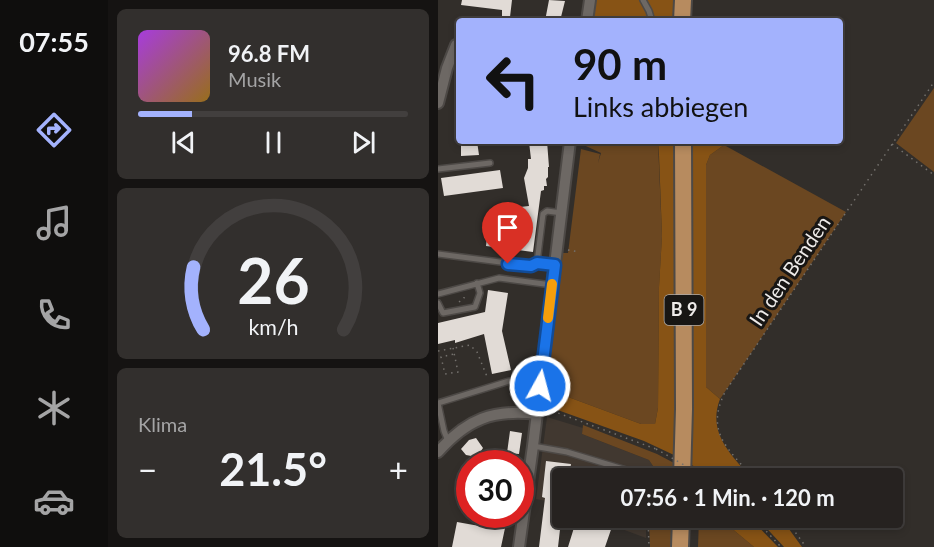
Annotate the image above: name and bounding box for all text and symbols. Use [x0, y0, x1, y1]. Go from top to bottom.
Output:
text: 07:55 [19, 25, 89, 58]
text: 90 m [573, 39, 667, 89]
text: 96.8 FM [228, 40, 310, 67]
icon: left [474, 42, 552, 120]
text: Musik [228, 67, 281, 91]
text: Links abbiegen [573, 90, 748, 123]
icon: directions [33, 109, 75, 151]
icon: previous [167, 126, 200, 159]
icon: pause [257, 126, 290, 159]
icon: next [347, 126, 380, 159]
icon: music [33, 202, 75, 244]
pin [482, 202, 533, 264]
icon: arrive [491, 211, 524, 244]
street label: In den Benden [744, 211, 835, 330]
text: 26 [237, 243, 309, 318]
icon: phone [33, 294, 75, 336]
road number: B 9 [664, 295, 704, 325]
text: km/h [248, 315, 298, 341]
position arrow [508, 354, 572, 418]
icon: climate [33, 387, 75, 429]
text: Klima [138, 412, 187, 436]
text: 21.5° [219, 442, 327, 496]
text: − [138, 449, 157, 489]
text: + [389, 449, 408, 489]
speed limit sign: 30 [456, 450, 534, 528]
icon: car [33, 480, 75, 522]
text: 07:56 · 1 Min. · 120 m [620, 484, 835, 511]

